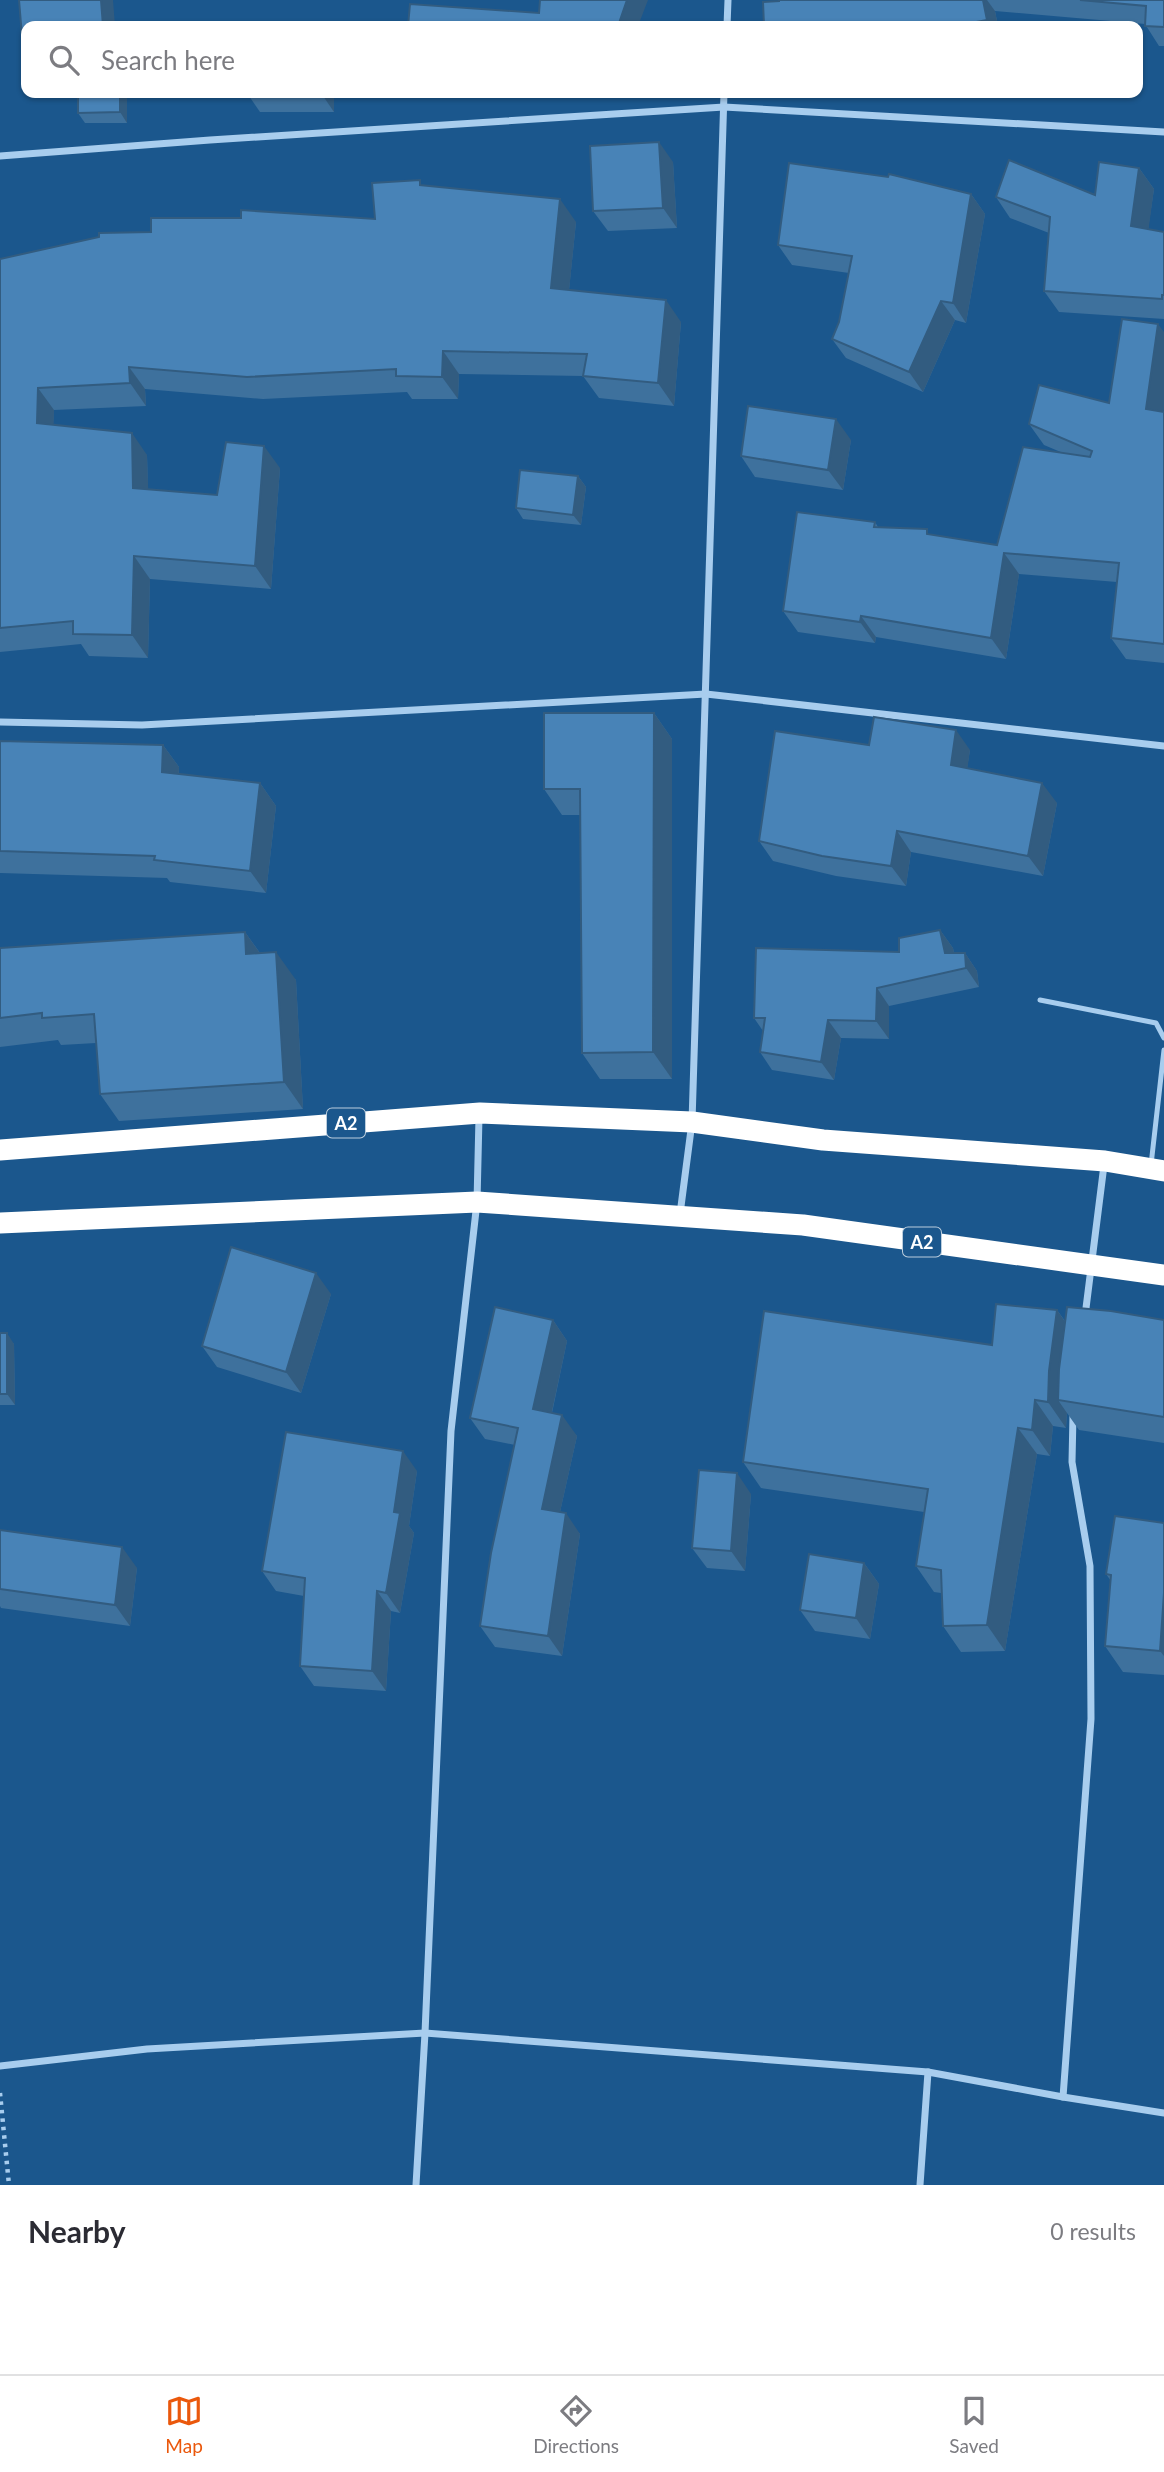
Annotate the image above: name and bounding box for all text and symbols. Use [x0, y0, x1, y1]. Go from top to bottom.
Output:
search box [21, 21, 1143, 98]
icon: search [45, 41, 83, 79]
text: Search here [101, 44, 235, 76]
road number: A2 [327, 1108, 365, 1138]
road number: A2 [903, 1227, 941, 1256]
text: Nearby [28, 2213, 126, 2249]
text: 0 results [1050, 2217, 1136, 2245]
tab: Map [165, 2392, 203, 2457]
tab: Directions [533, 2392, 619, 2457]
tab: Saved [949, 2392, 999, 2457]

